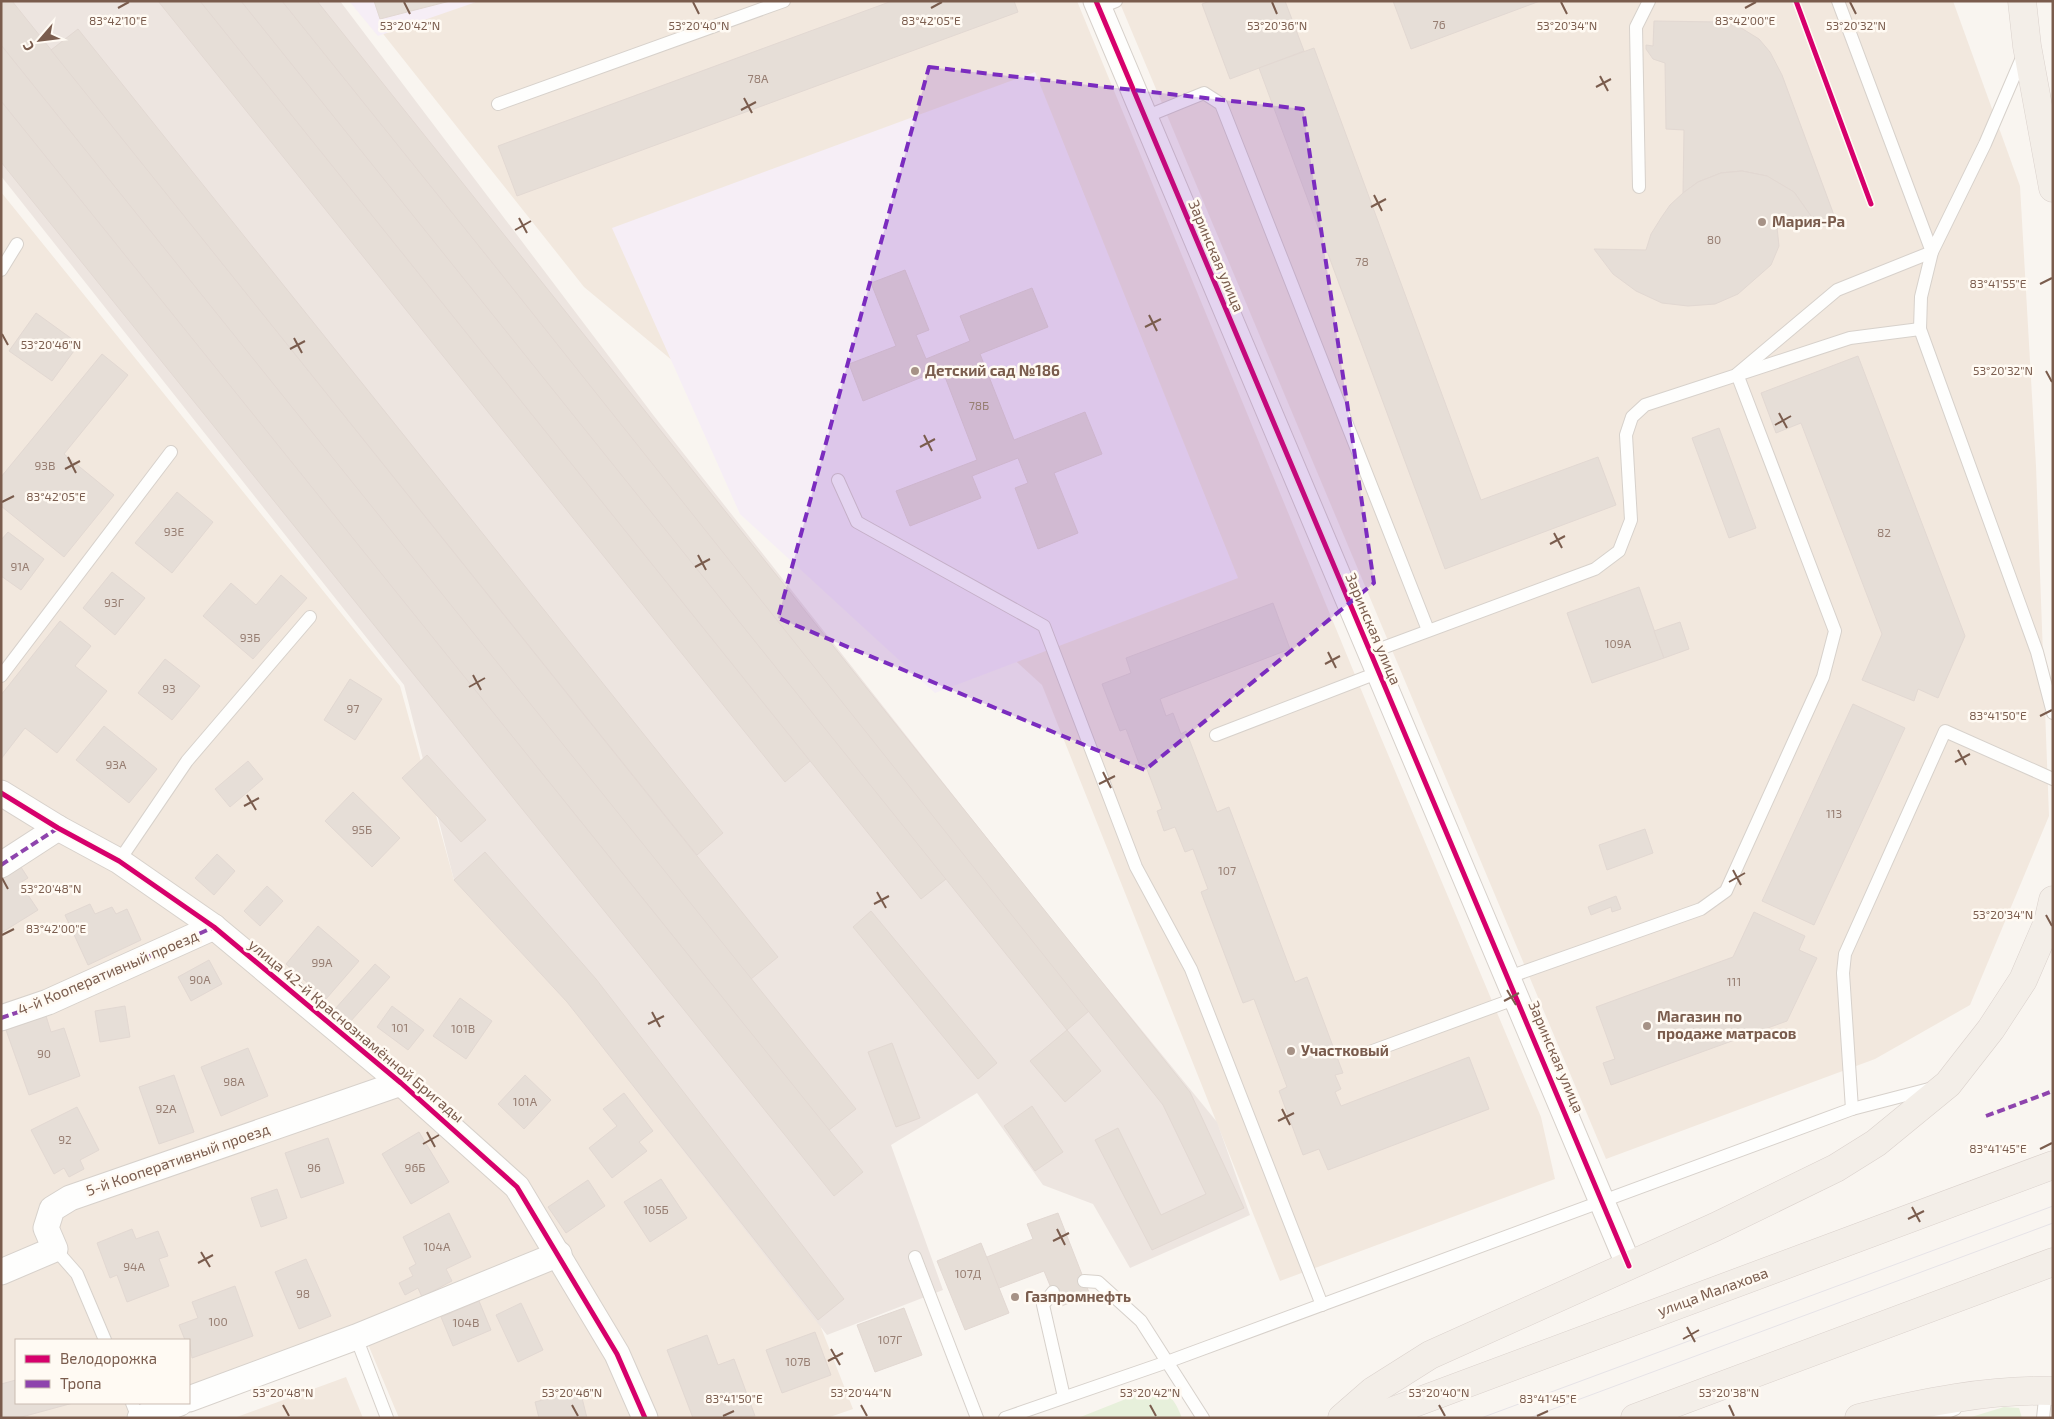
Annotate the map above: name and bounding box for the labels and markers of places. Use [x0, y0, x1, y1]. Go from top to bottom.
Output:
place label: Мария-Ра [1772, 212, 1845, 230]
marker: Мария-Ра [1756, 216, 1768, 228]
place label: Детский сад №186 [925, 361, 1060, 379]
marker: Детский сад №186 [909, 365, 921, 377]
place label: Магазин по продаже матрасов [1657, 1007, 1797, 1042]
marker: Магазин по продаже матрасов [1641, 1020, 1653, 1032]
place label: Участковый [1301, 1041, 1389, 1059]
marker: Участковый [1285, 1045, 1297, 1057]
place label: Газпромнефть [1025, 1287, 1131, 1305]
marker: Газпромнефть [1009, 1291, 1021, 1303]

